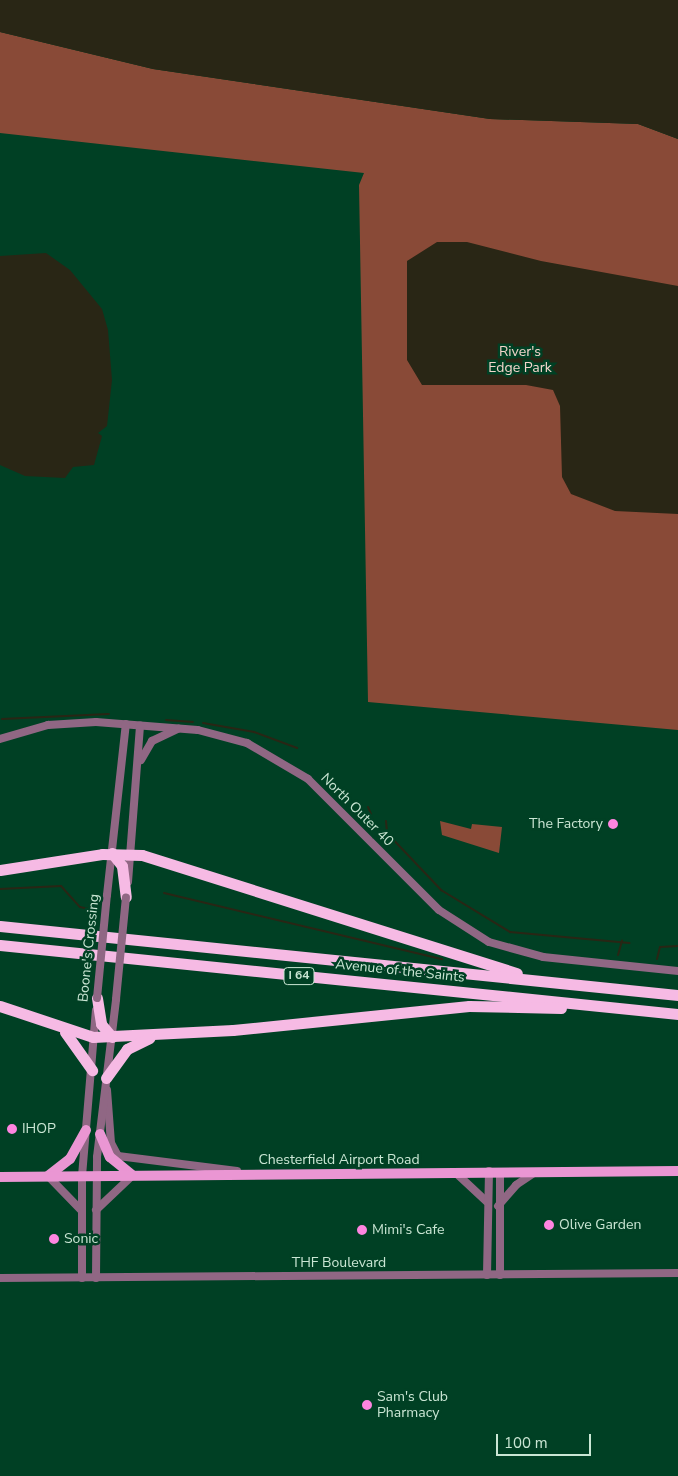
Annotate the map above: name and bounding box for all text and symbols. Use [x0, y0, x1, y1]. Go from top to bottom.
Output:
park label: River's Edge Park [488, 344, 552, 377]
street label: North Outer 40 [317, 770, 397, 850]
place label: The Factory [529, 816, 603, 832]
marker: The Factory [607, 818, 619, 830]
street label: Boone's Crossing [75, 893, 103, 1003]
street label: Avenue of the Saints [334, 956, 466, 986]
road number: I 64 [283, 966, 315, 986]
place label: IHOP [22, 1121, 56, 1137]
marker: IHOP [6, 1123, 18, 1135]
street label: Chesterfield Airport Road [258, 1152, 420, 1168]
place label: Olive Garden [559, 1217, 641, 1233]
marker: Olive Garden [543, 1219, 555, 1231]
place label: Mimi's Cafe [372, 1222, 444, 1238]
marker: Mimi's Cafe [356, 1224, 368, 1236]
place label: Sonic [64, 1231, 98, 1247]
marker: Sonic [48, 1233, 60, 1245]
street label: THF Boulevard [292, 1255, 386, 1271]
place label: Sam's Club Pharmacy [377, 1389, 448, 1421]
marker: Sam's Club Pharmacy [361, 1399, 373, 1411]
scale bar [498, 1424, 593, 1456]
text: 100 m [504, 1433, 548, 1453]

